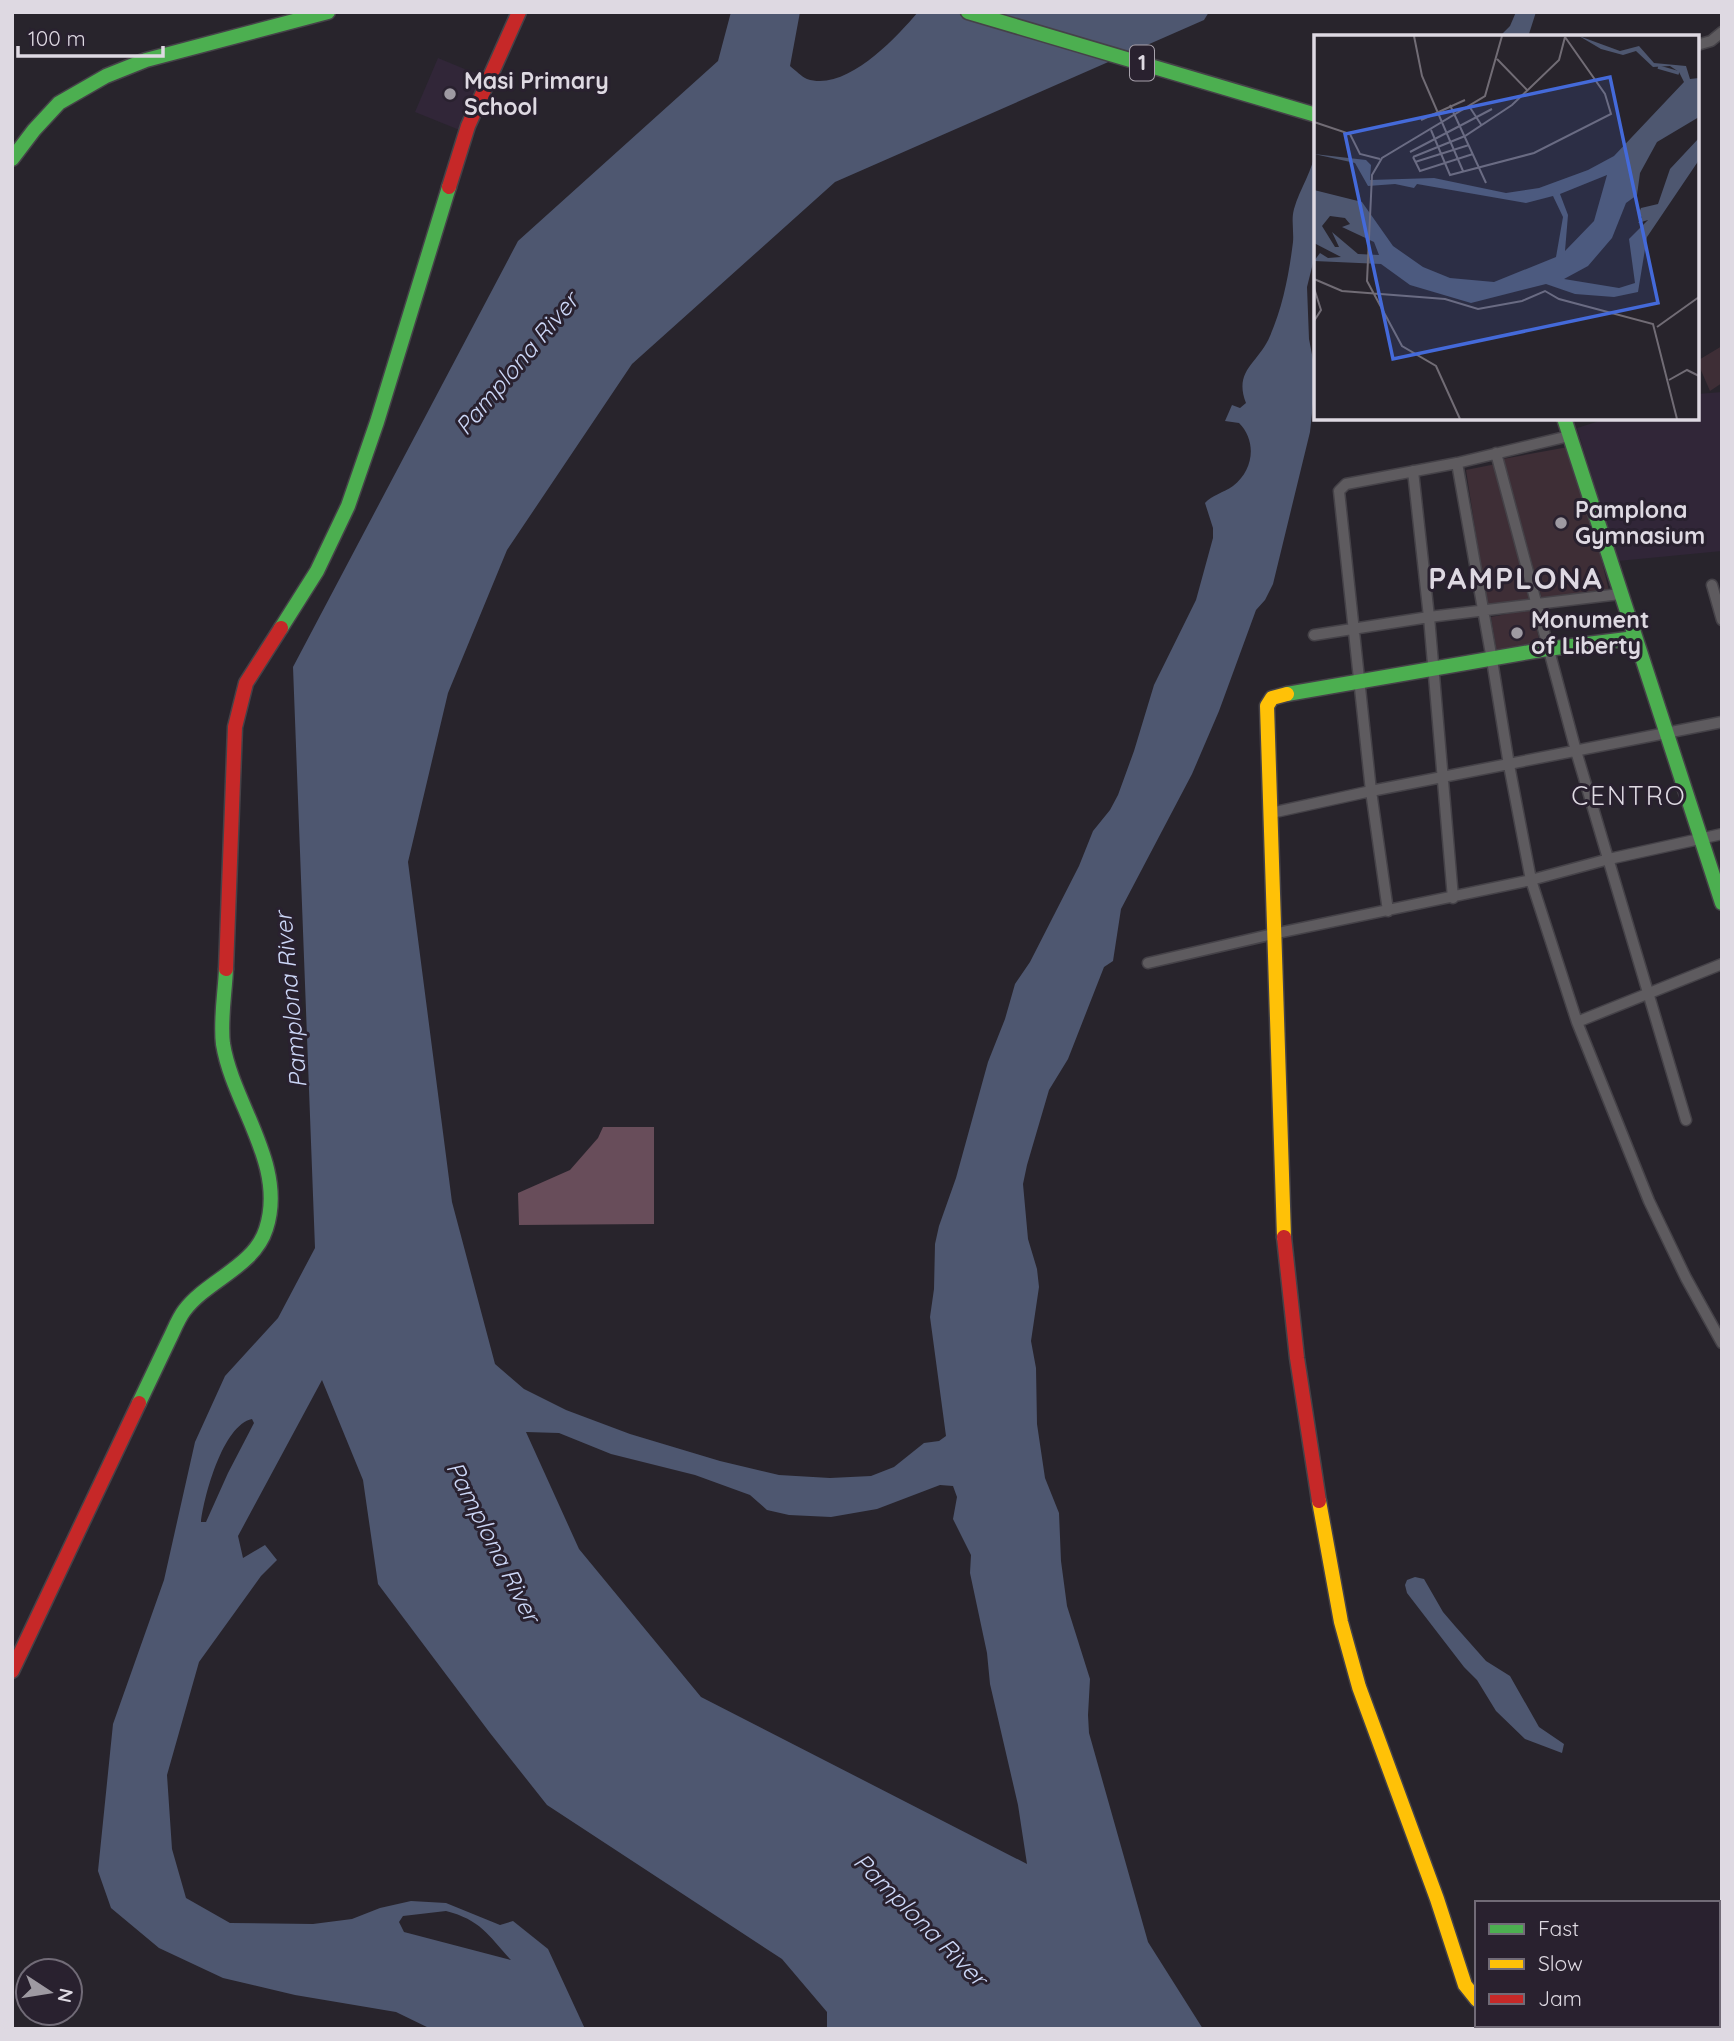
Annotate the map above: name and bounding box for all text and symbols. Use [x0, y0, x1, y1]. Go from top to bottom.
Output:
scale bar [18, 14, 163, 58]
text: 100 m [28, 25, 86, 51]
inset map [1314, 35, 1699, 420]
road number: 1 [1130, 46, 1154, 80]
place label: Masi Primary School [464, 66, 609, 121]
marker: Masi Primary School [442, 86, 458, 102]
water label: Pamplona River [448, 284, 586, 441]
place label: Pamplona Gymnasium [1575, 495, 1705, 550]
marker: Pamplona Gymnasium [1553, 515, 1569, 531]
district label: PAMPLONA [1428, 559, 1604, 597]
place label: Monument of Liberty [1531, 605, 1649, 660]
marker: Monument of Liberty [1509, 625, 1525, 641]
district label: CENTRO [1571, 779, 1687, 812]
water label: Pamplona River [267, 908, 313, 1089]
water label: Pamplona River [440, 1456, 549, 1629]
water label: Pamplona River [848, 1846, 996, 1994]
legend [1475, 1901, 1720, 2027]
text: Fast [1538, 1915, 1579, 1941]
text: Slow [1538, 1950, 1583, 1976]
north arrow [14, 1957, 84, 2027]
text: Jam [1538, 1985, 1582, 2011]
text: N [52, 1986, 79, 2005]

